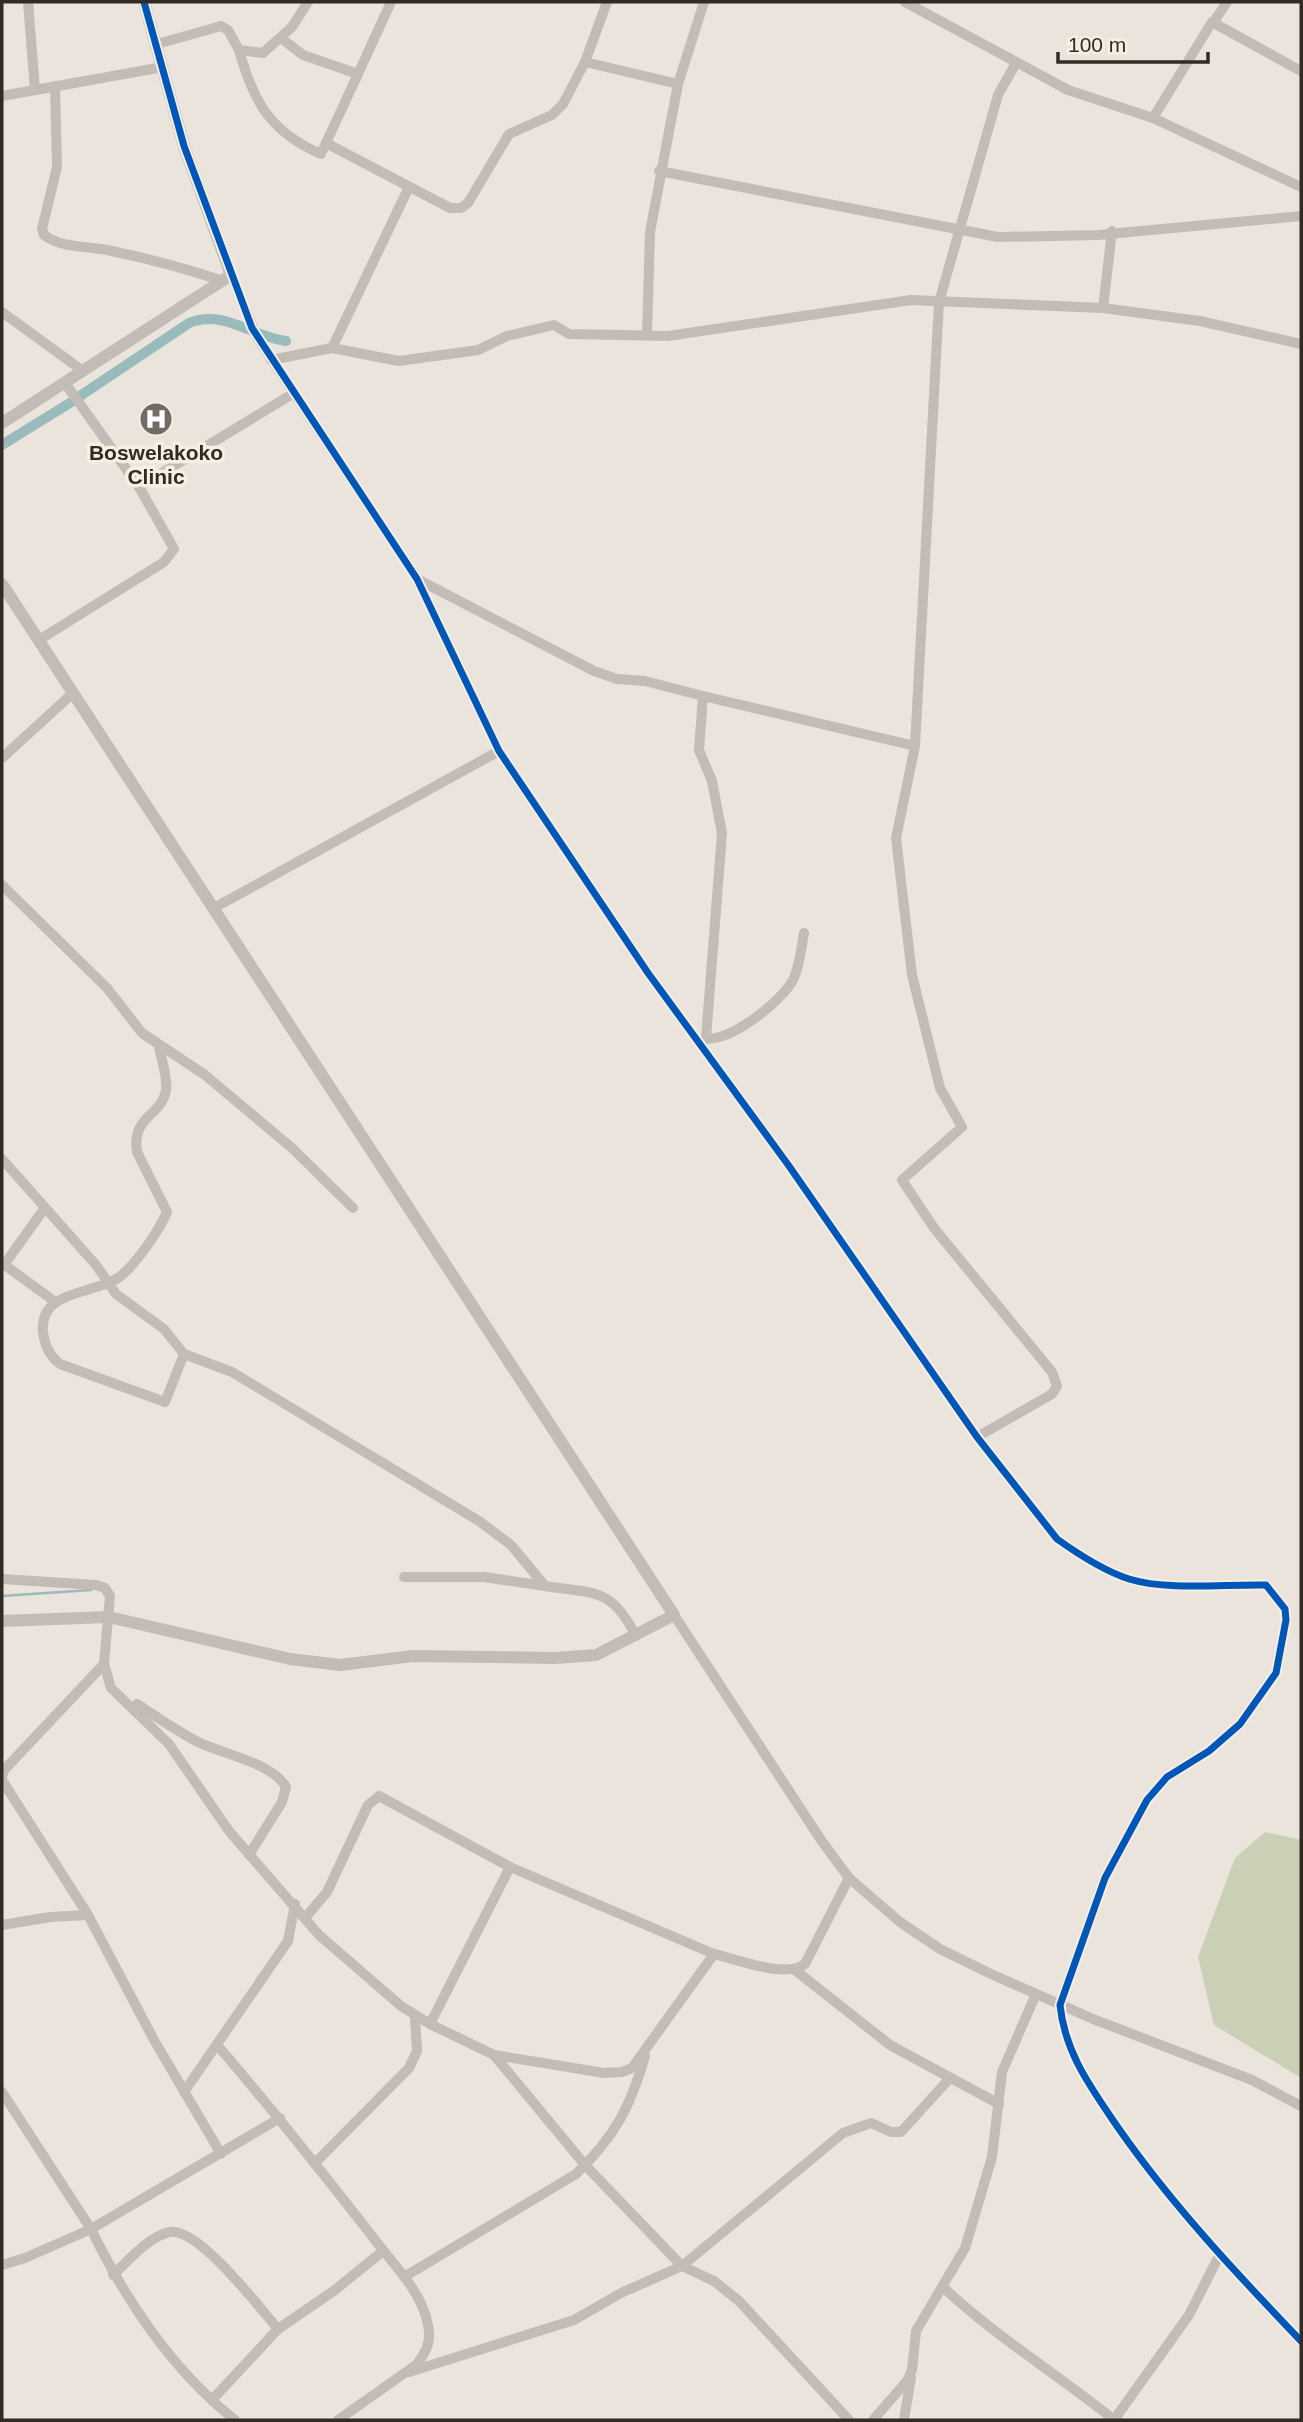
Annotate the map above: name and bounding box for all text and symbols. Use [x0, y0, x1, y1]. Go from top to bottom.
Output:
scale bar [1058, 21, 1208, 65]
text: 100 m [1068, 33, 1126, 56]
hospital icon: Boswelakoko Clinic [137, 400, 175, 438]
place label: Boswelakoko Clinic [89, 441, 223, 488]

